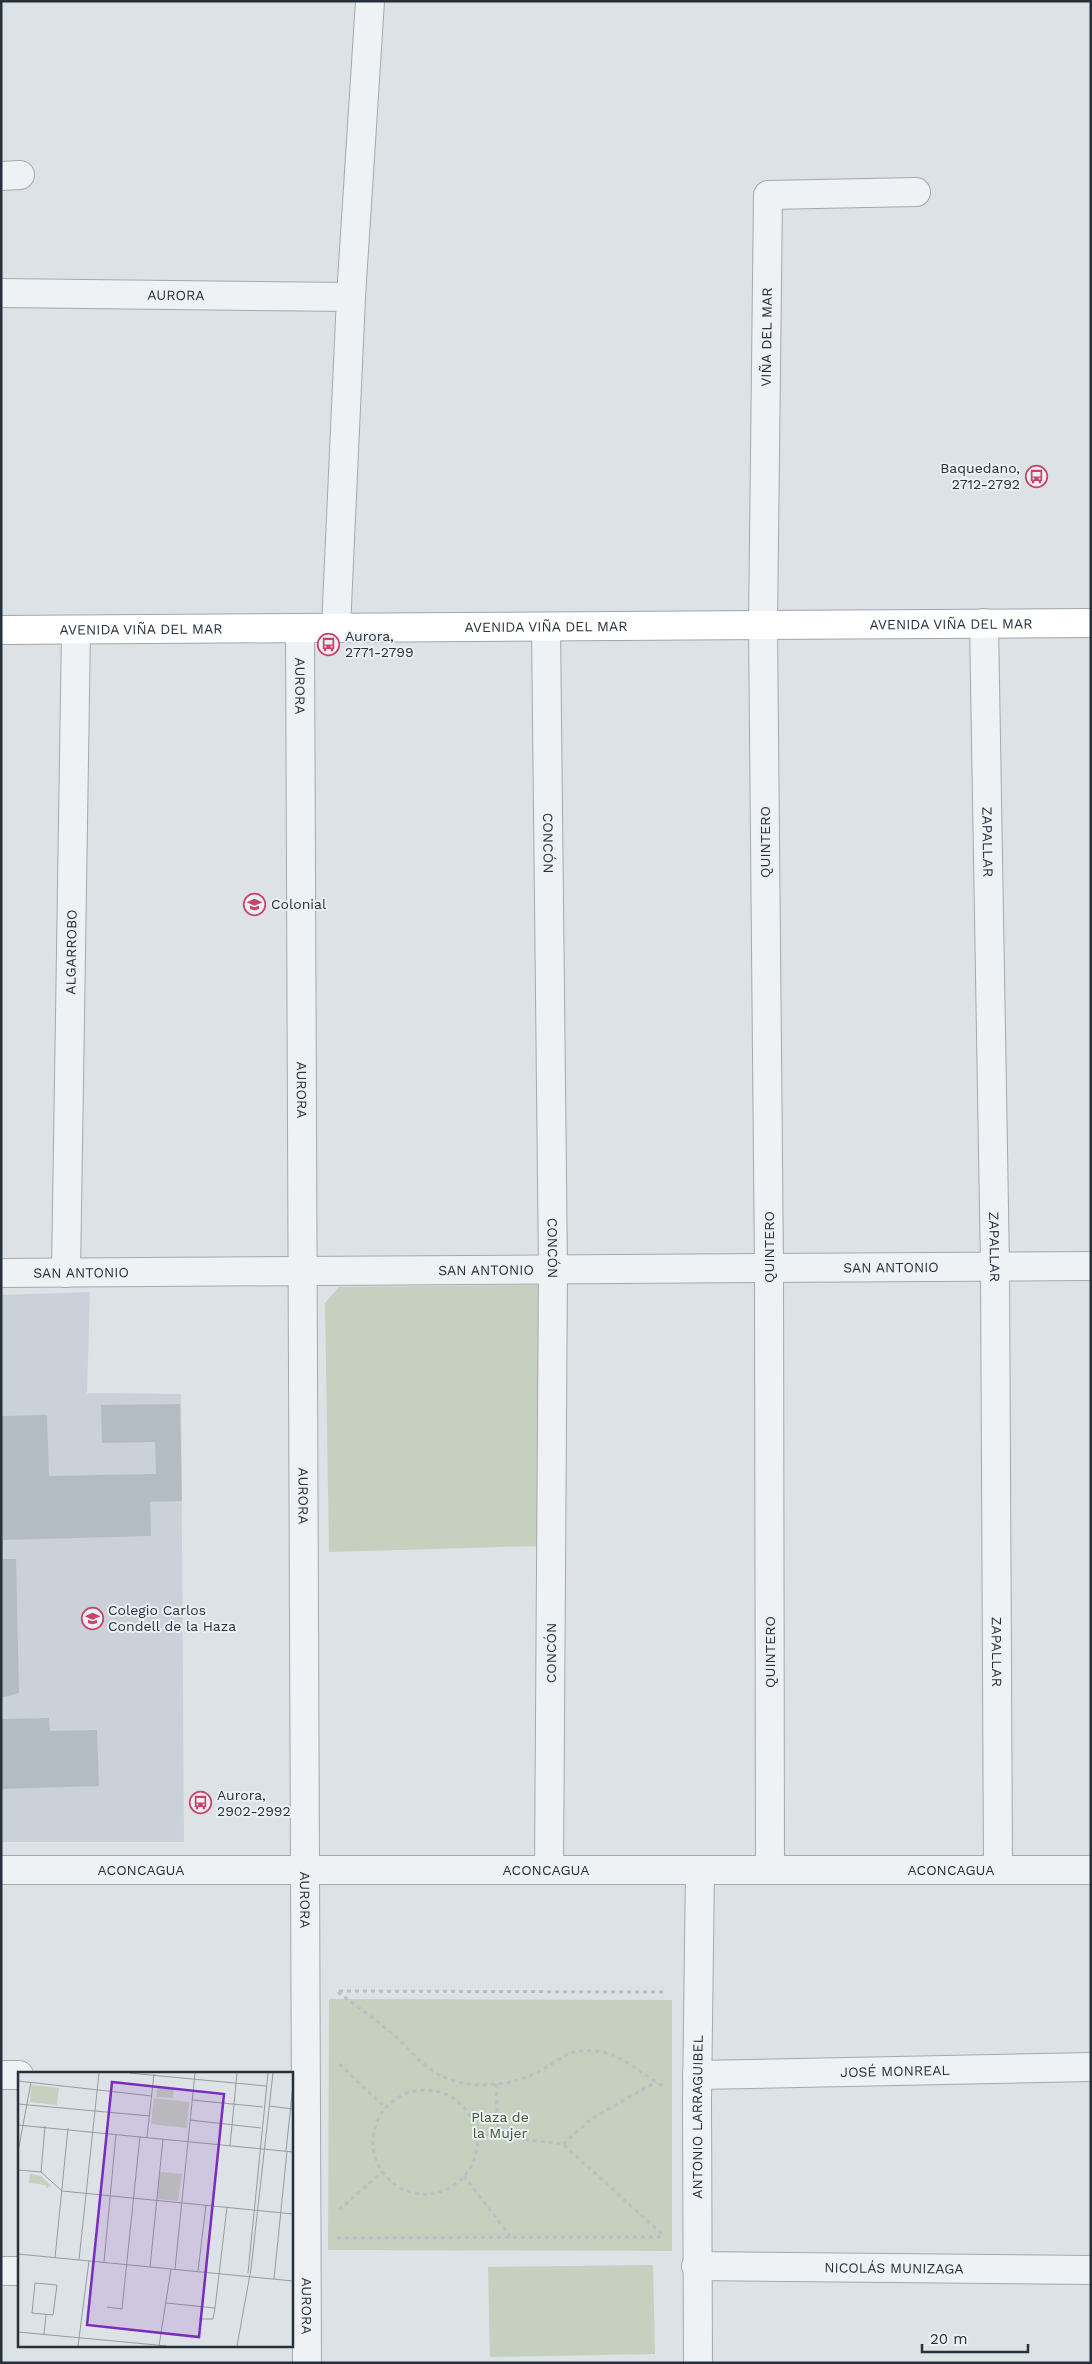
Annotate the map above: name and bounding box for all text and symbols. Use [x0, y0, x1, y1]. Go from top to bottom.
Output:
street label: AURORA [147, 287, 205, 303]
street label: VIÑA DEL MAR [758, 287, 775, 387]
place label: Baquedano, 2712-2792 [940, 460, 1020, 492]
bus stop icon: Baquedano, 2712-2792 [1024, 464, 1048, 488]
street label: AVENIDA VIÑA DEL MAR [869, 615, 1033, 632]
street label: AVENIDA VIÑA DEL MAR [464, 618, 628, 635]
street label: AVENIDA VIÑA DEL MAR [59, 621, 223, 638]
place label: Aurora, 2771-2799 [345, 628, 414, 660]
bus stop icon: Aurora, 2771-2799 [317, 632, 341, 656]
street label: AURORA [292, 657, 308, 715]
street label: QUINTERO [757, 806, 773, 878]
street label: ZAPALLAR [979, 807, 996, 877]
street label: CONCÓN [540, 813, 557, 873]
school or university icon: Colonial [243, 892, 267, 916]
place label: Colonial [271, 896, 327, 912]
street label: ALGARROBO [62, 909, 80, 995]
street label: AURORA [294, 1061, 310, 1119]
street label: QUINTERO [761, 1211, 777, 1283]
street label: ZAPALLAR [986, 1212, 1003, 1282]
street label: CONCÓN [544, 1218, 561, 1278]
street label: SAN ANTONIO [843, 1259, 939, 1276]
street label: SAN ANTONIO [438, 1262, 534, 1278]
street label: SAN ANTONIO [33, 1264, 129, 1281]
street label: AURORA [295, 1467, 312, 1525]
place label: Colegio Carlos Condell de la Haza [108, 1602, 236, 1634]
school or university icon: Colegio Carlos Condell de la Haza [80, 1606, 104, 1630]
street label: QUINTERO [762, 1616, 778, 1688]
street label: ZAPALLAR [989, 1617, 1005, 1687]
street label: CONCÓN [543, 1623, 559, 1683]
place label: Aurora, 2902-2992 [217, 1787, 291, 1819]
bus stop icon: Aurora, 2902-2992 [189, 1791, 213, 1815]
street label: ACONCAGUA [98, 1862, 184, 1878]
street label: ACONCAGUA [503, 1862, 589, 1878]
street label: ACONCAGUA [908, 1862, 994, 1878]
street label: AURORA [297, 1871, 313, 1929]
street label: ANTONIO LARRAGUIBEL [689, 2035, 706, 2199]
street label: JOSÉ MONREAL [840, 2062, 950, 2080]
inset map [18, 2072, 292, 2346]
park label: Plaza de la Mujer [471, 2109, 529, 2141]
street label: NICOLÁS MUNIZAGA [824, 2259, 964, 2277]
street label: AURORA [299, 2277, 315, 2335]
scale bar [922, 2322, 1028, 2354]
text: 20 m [930, 2330, 968, 2348]

